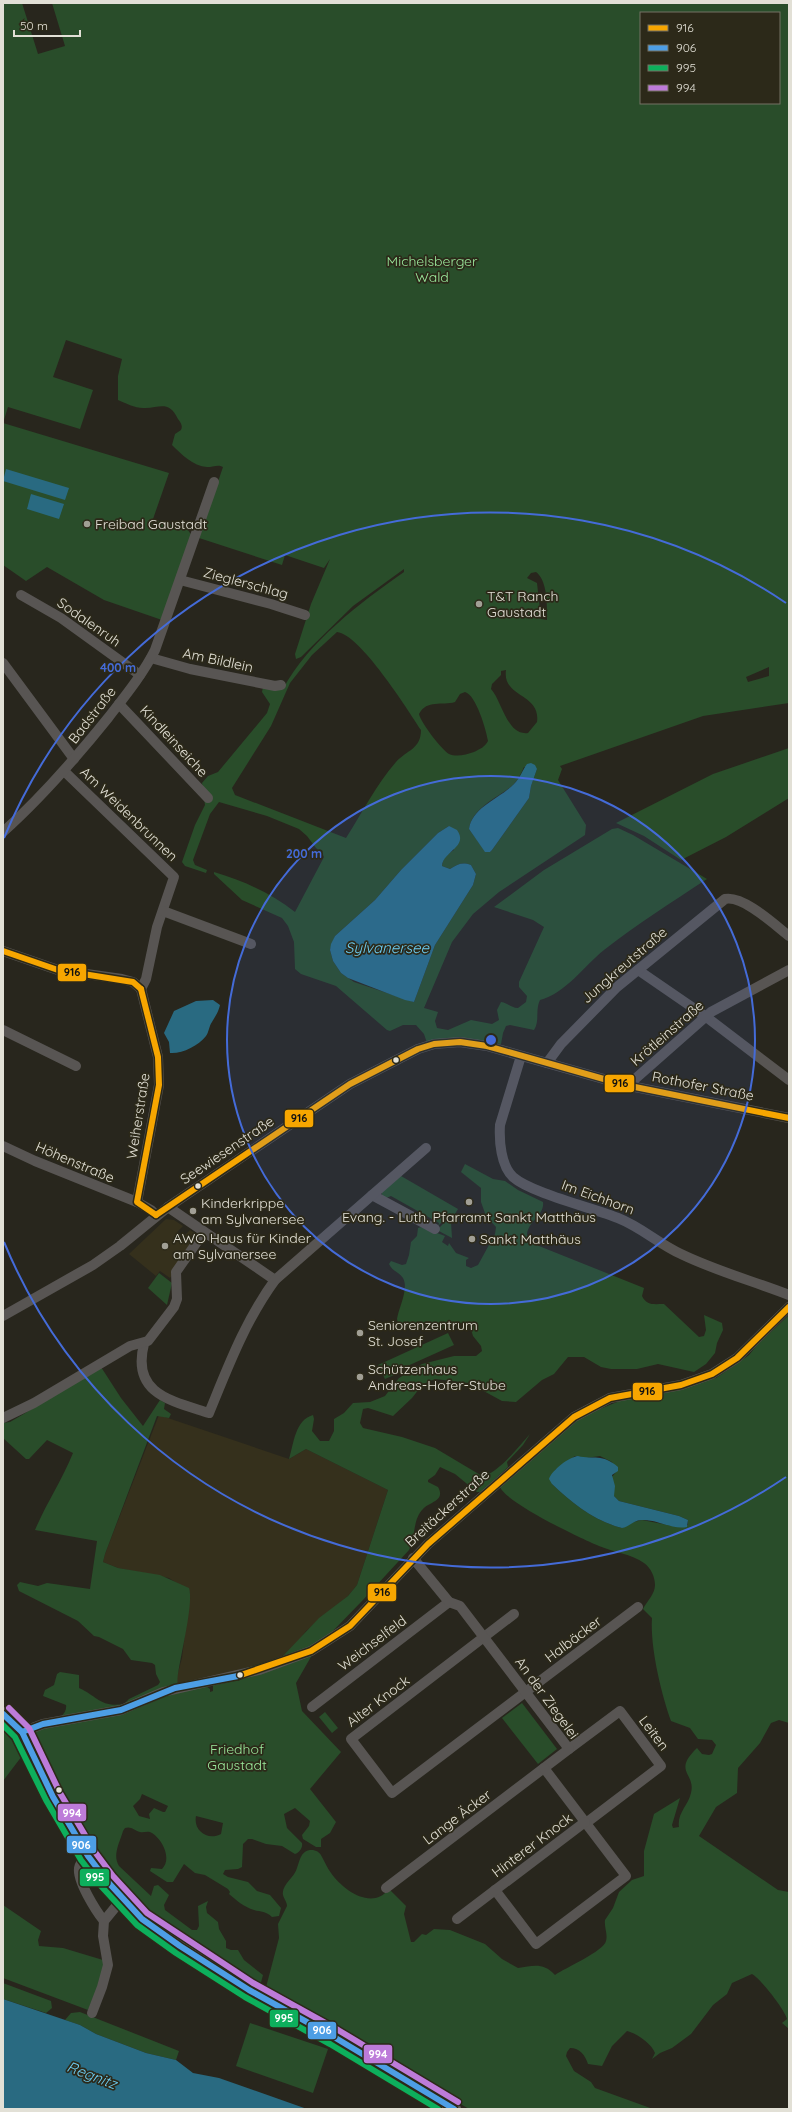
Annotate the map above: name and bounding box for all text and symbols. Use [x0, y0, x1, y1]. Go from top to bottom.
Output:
scale bar [14, 12, 80, 38]
legend [640, 12, 780, 104]
text: 50 m [20, 18, 48, 33]
text: 916 [676, 20, 694, 35]
text: 906 [676, 40, 697, 55]
text: 995 [676, 60, 696, 75]
text: 994 [676, 80, 696, 95]
park label: Michelsberger Wald [387, 252, 478, 286]
place label: Freibad Gaustadt [95, 515, 208, 533]
marker: Freibad Gaustadt [82, 519, 92, 529]
street label: Zieglerschlag [202, 563, 290, 603]
place label: T&T Ranch Gaustadt [487, 587, 558, 621]
street label: Sodalenruh [54, 593, 124, 651]
marker: T&T Ranch Gaustadt [474, 599, 484, 609]
street label: Am Bildlein [181, 644, 255, 676]
text: 400 m [100, 660, 136, 675]
street label: Badstraße [64, 683, 120, 747]
street label: Kindleinseiche [136, 701, 212, 781]
street label: Am Weidenbrunnen [77, 763, 181, 865]
text: 200 m [286, 846, 322, 861]
street label: Jungkreutstraße [577, 923, 671, 1007]
water label: Sylvanersee [345, 938, 429, 957]
line badge: 916 [57, 963, 87, 982]
text: 916 [64, 965, 80, 979]
street label: Krötleinstraße [627, 996, 707, 1070]
centre of rings [484, 1033, 498, 1047]
unlabelled marker [391, 1055, 401, 1065]
street label: Rothofer Straße [651, 1067, 755, 1105]
street label: Weiherstraße [122, 1072, 154, 1160]
line badge: 916 [604, 1074, 635, 1093]
text: 916 [612, 1076, 628, 1090]
line badge: 916 [284, 1109, 314, 1128]
text: 916 [291, 1111, 307, 1125]
street label: Seewiesenstraße [177, 1112, 277, 1188]
street label: Höhenstraße [33, 1137, 117, 1187]
street label: Im Eichhorn [559, 1176, 637, 1218]
unlabelled marker [193, 1181, 203, 1191]
place label: Kinderkrippe am Sylvanersee [201, 1194, 304, 1228]
marker: Evang. - Luth. Pfarramt Sankt Matthäus [464, 1197, 474, 1207]
marker: Kinderkrippe am Sylvanersee [188, 1206, 198, 1216]
place label: Evang. - Luth. Pfarramt Sankt Matthäus [342, 1208, 596, 1226]
place label: AWO Haus für Kinder am Sylvanersee [173, 1229, 312, 1263]
place label: Sankt Matthäus [480, 1230, 581, 1248]
marker: Sankt Matthäus [467, 1234, 477, 1244]
marker: AWO Haus für Kinder am Sylvanersee [160, 1241, 170, 1251]
place label: Seniorenzentrum St. Josef [368, 1316, 478, 1350]
marker: Seniorenzentrum St. Josef [355, 1328, 365, 1338]
place label: Schützenhaus Andreas-Hofer-Stube [368, 1360, 506, 1394]
marker: Schützenhaus Andreas-Hofer-Stube [355, 1372, 365, 1382]
line badge: 916 [632, 1382, 663, 1401]
text: 916 [639, 1384, 655, 1398]
street label: Breitäckerstraße [401, 1465, 493, 1551]
line badge: 916 [367, 1583, 397, 1602]
text: 916 [374, 1585, 390, 1599]
street label: Weichselfeld [334, 1611, 410, 1675]
street label: Halbäcker [541, 1611, 605, 1666]
street label: An der Ziegelei [511, 1654, 583, 1742]
unlabelled marker [235, 1670, 245, 1680]
street label: Alter Knock [343, 1671, 413, 1731]
street label: Leiten [635, 1712, 673, 1754]
park label: Friedhof Gaustadt [207, 1740, 267, 1774]
unlabelled marker [54, 1785, 64, 1795]
street label: Lange Äcker [419, 1785, 495, 1849]
line badge: 994 [57, 1803, 87, 1822]
text: 994 [63, 1806, 82, 1820]
street label: Hinterer Knock [488, 1809, 576, 1881]
line badge: 906 [66, 1835, 97, 1854]
text: 906 [71, 1838, 91, 1852]
line badge: 995 [79, 1868, 110, 1887]
text: 995 [86, 1870, 104, 1884]
line badge: 995 [269, 2009, 299, 2028]
text: 995 [275, 2011, 293, 2025]
line badge: 906 [307, 2021, 337, 2040]
text: 906 [312, 2023, 332, 2037]
line badge: 994 [363, 2044, 393, 2064]
text: 994 [369, 2047, 388, 2061]
water label: Regnitz [64, 2057, 121, 2094]

